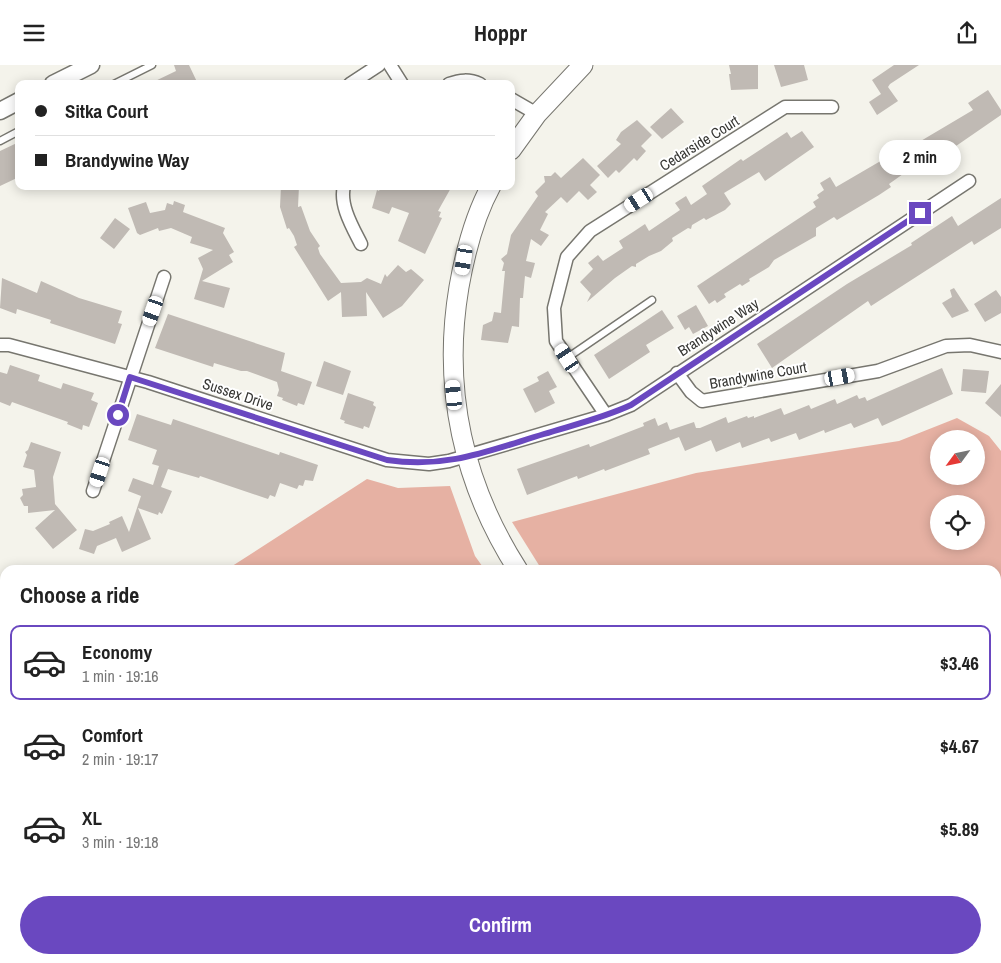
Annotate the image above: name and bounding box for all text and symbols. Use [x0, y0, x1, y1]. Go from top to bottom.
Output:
text: Hoppr [474, 18, 527, 48]
icon: menu [20, 19, 48, 47]
icon: share [953, 19, 981, 47]
text: Sitka Court [65, 98, 148, 124]
street label: Cedarside Court [655, 110, 743, 176]
callout: 2 min [879, 141, 961, 175]
text: 2 min [903, 146, 937, 168]
text: Brandywine Way [65, 147, 189, 173]
car [622, 186, 655, 214]
route end [909, 202, 931, 224]
car [454, 244, 473, 276]
street label: Brandywine Way [673, 293, 763, 361]
car [141, 294, 164, 328]
car [552, 341, 581, 375]
street label: Brandywine Court [708, 356, 809, 394]
car [823, 367, 856, 387]
street label: Sussex Drive [200, 373, 276, 415]
car [444, 379, 463, 411]
route start [107, 404, 129, 426]
north arrow [930, 430, 985, 485]
map controls [930, 430, 985, 550]
car [88, 455, 111, 489]
button: locate [930, 495, 985, 550]
text: Choose a ride [20, 580, 139, 610]
text: Economy [82, 639, 152, 665]
icon: car [22, 640, 67, 685]
text: $3.46 [940, 650, 979, 676]
text: 1 min · 19:16 [82, 665, 159, 687]
text: Comfort [82, 722, 143, 748]
icon: car [22, 723, 67, 768]
text: $4.67 [940, 733, 979, 759]
text: 2 min · 19:17 [82, 748, 159, 770]
text: XL [82, 805, 102, 831]
icon: car [22, 806, 67, 851]
text: $5.89 [940, 816, 979, 842]
text: 3 min · 19:18 [82, 831, 159, 853]
button: Confirm [20, 896, 981, 954]

